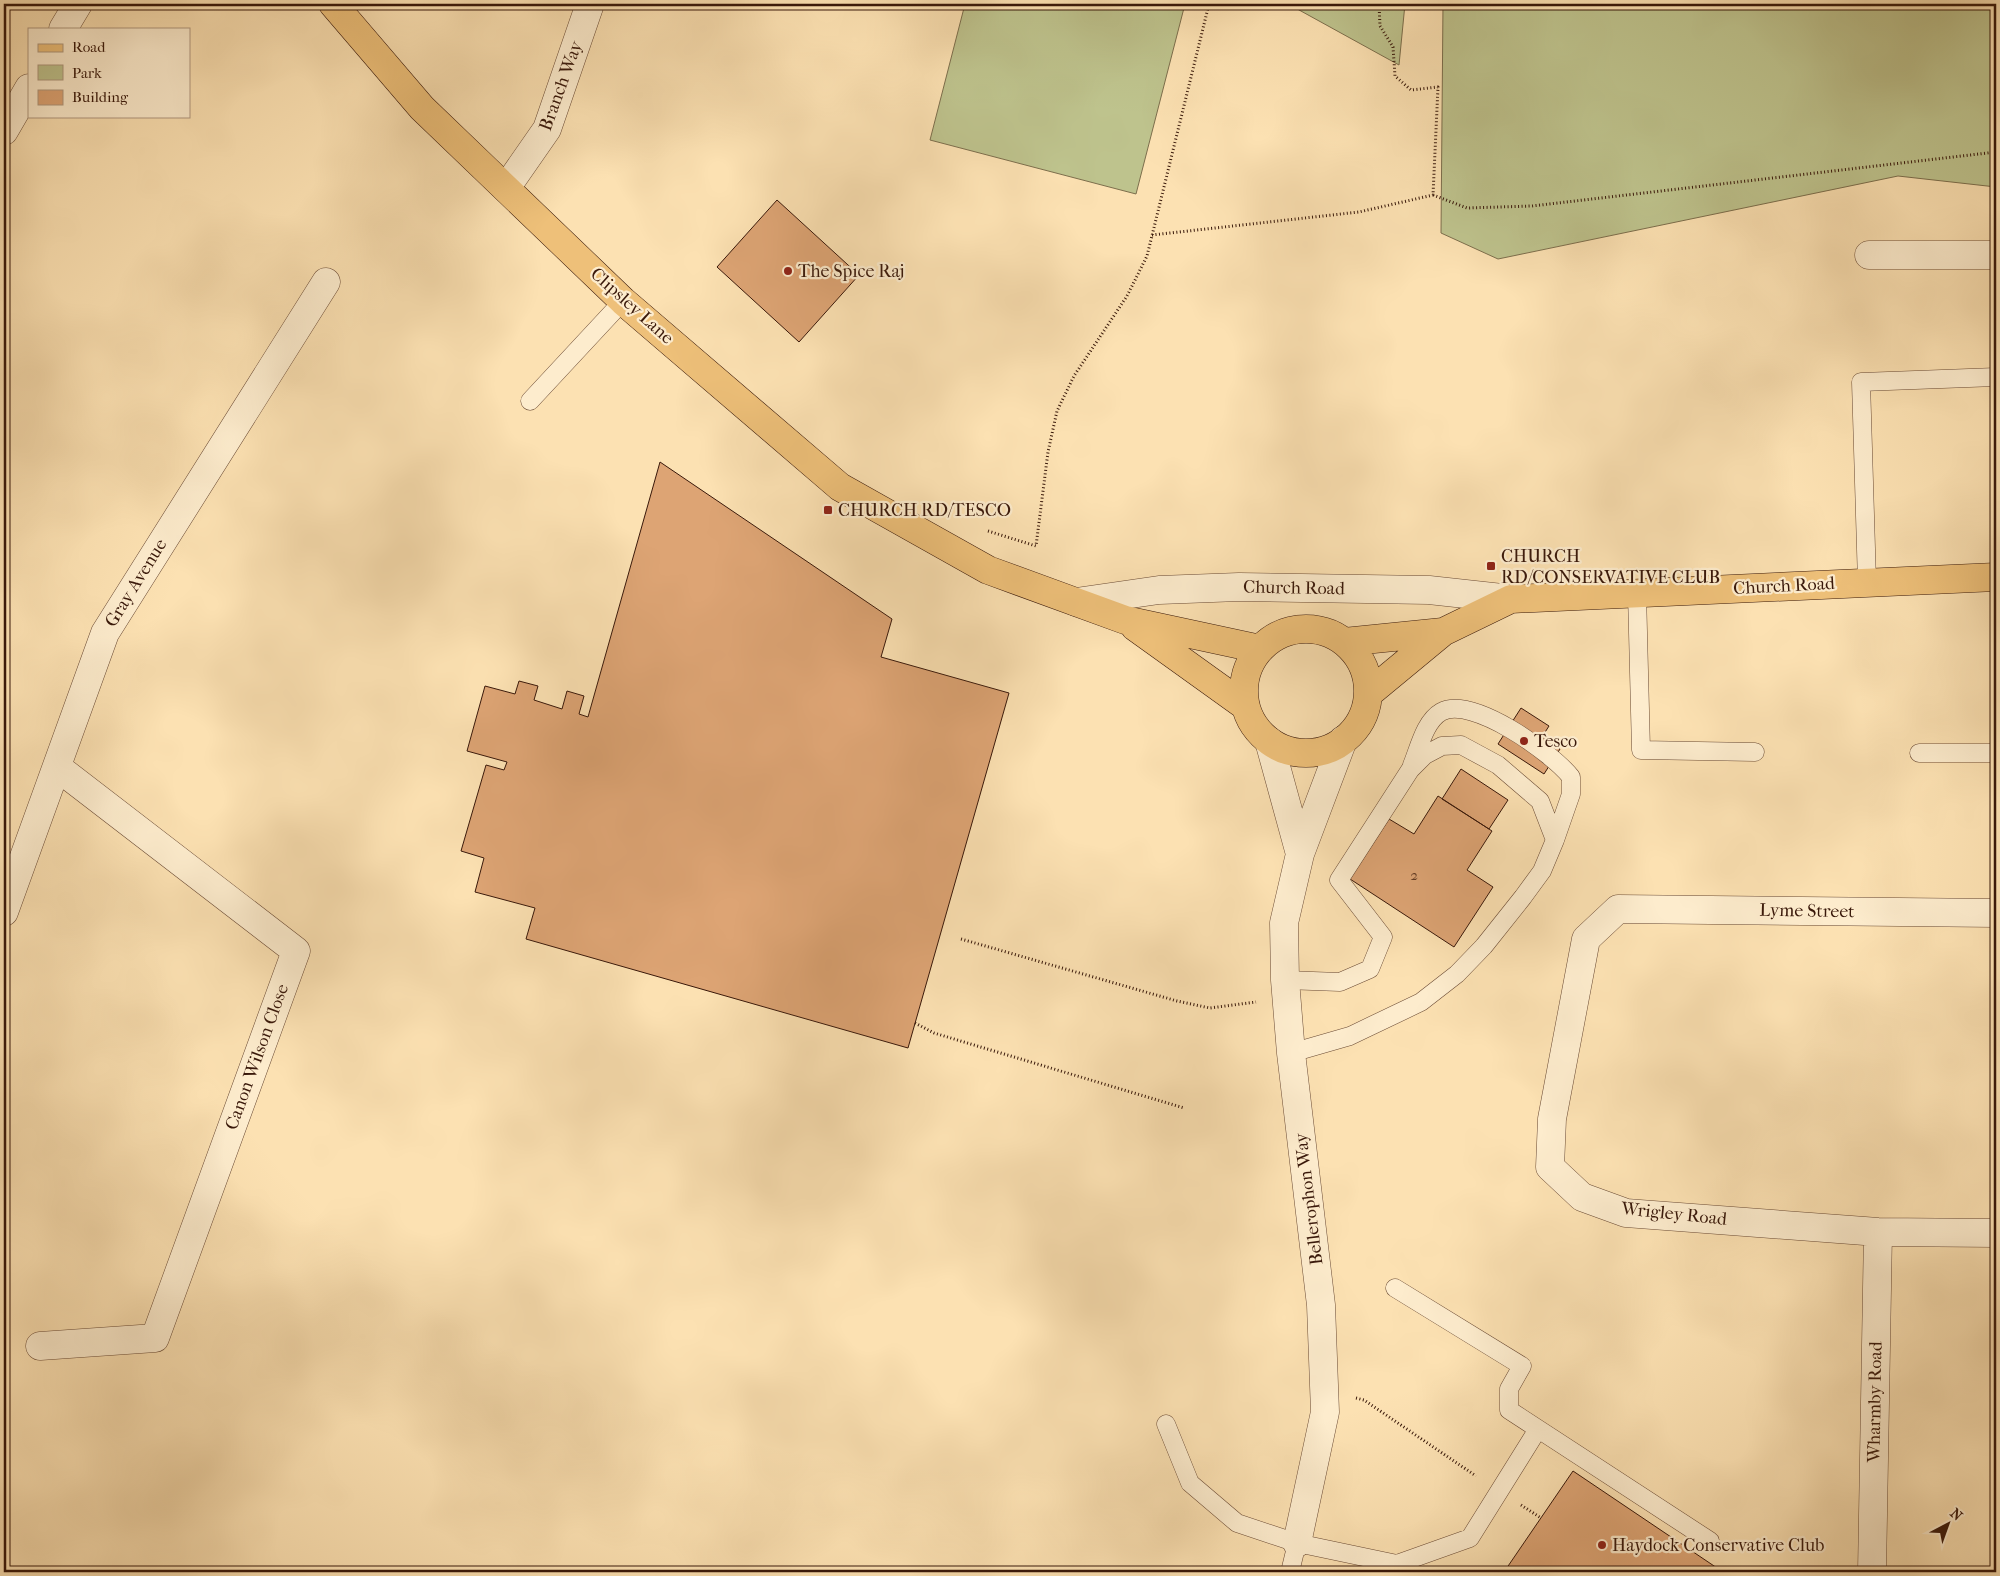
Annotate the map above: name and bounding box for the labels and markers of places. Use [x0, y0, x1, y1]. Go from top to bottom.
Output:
place label: The Spice Raj [798, 261, 904, 282]
marker: The Spice Raj [782, 265, 794, 277]
place label: CHURCH RD/TESCO [838, 500, 1011, 521]
marker: CHURCH RD/TESCO [822, 504, 834, 516]
place label: CHURCH RD/CONSERVATIVE CLUB [1501, 546, 1720, 588]
marker: CHURCH RD/CONSERVATIVE CLUB [1485, 560, 1497, 572]
place label: Tesco [1534, 731, 1577, 752]
marker: Tesco [1518, 735, 1530, 747]
place label: Haydock Conservative Club [1612, 1535, 1825, 1556]
marker: Haydock Conservative Club [1596, 1539, 1608, 1551]

